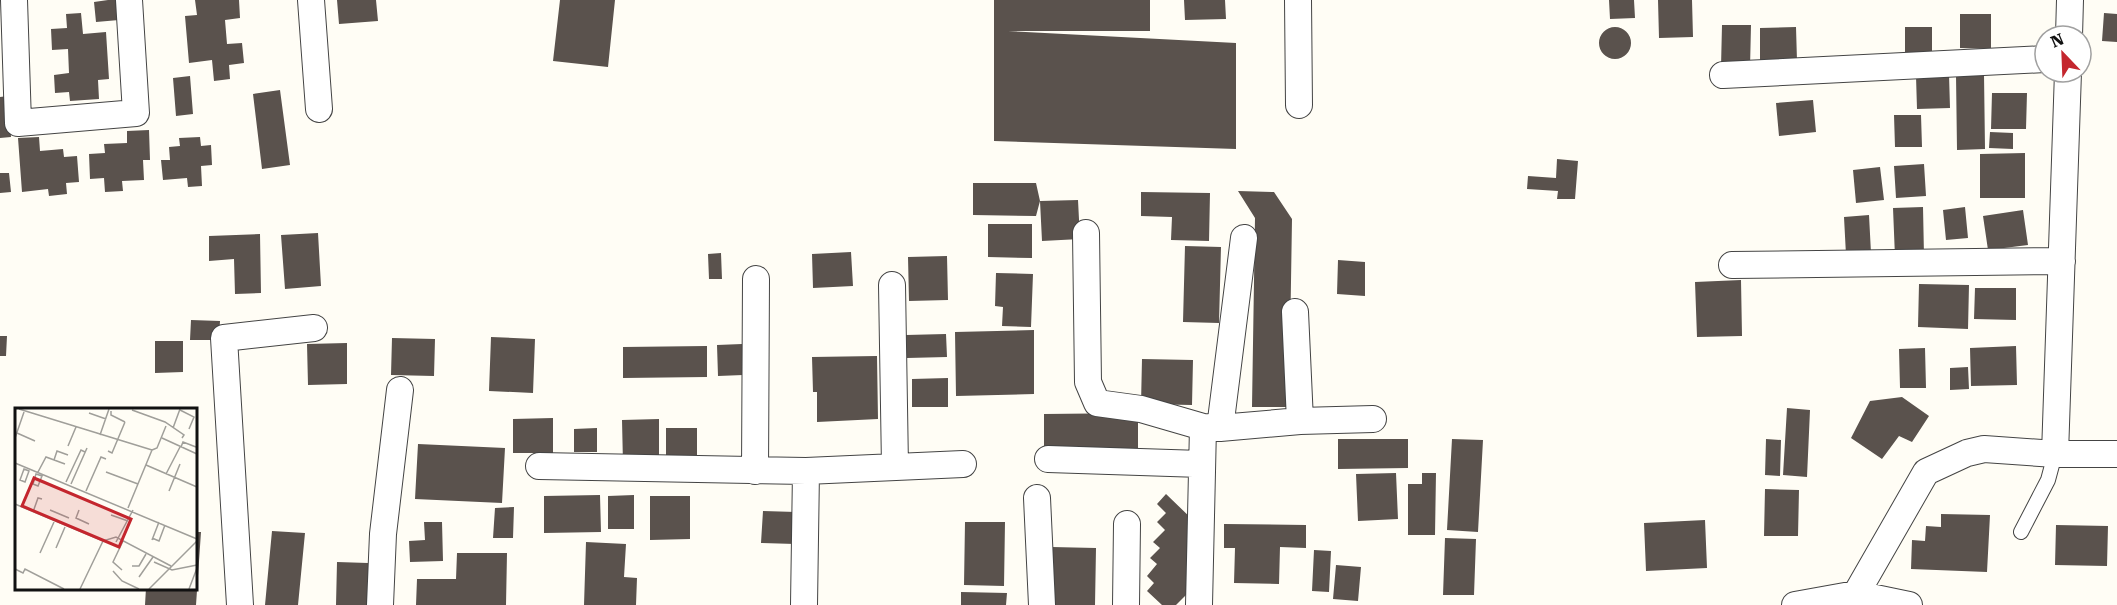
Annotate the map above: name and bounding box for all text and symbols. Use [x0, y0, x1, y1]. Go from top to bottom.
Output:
north arrow [2033, 24, 2093, 84]
text: N [2048, 29, 2067, 52]
inset map [15, 408, 196, 590]

